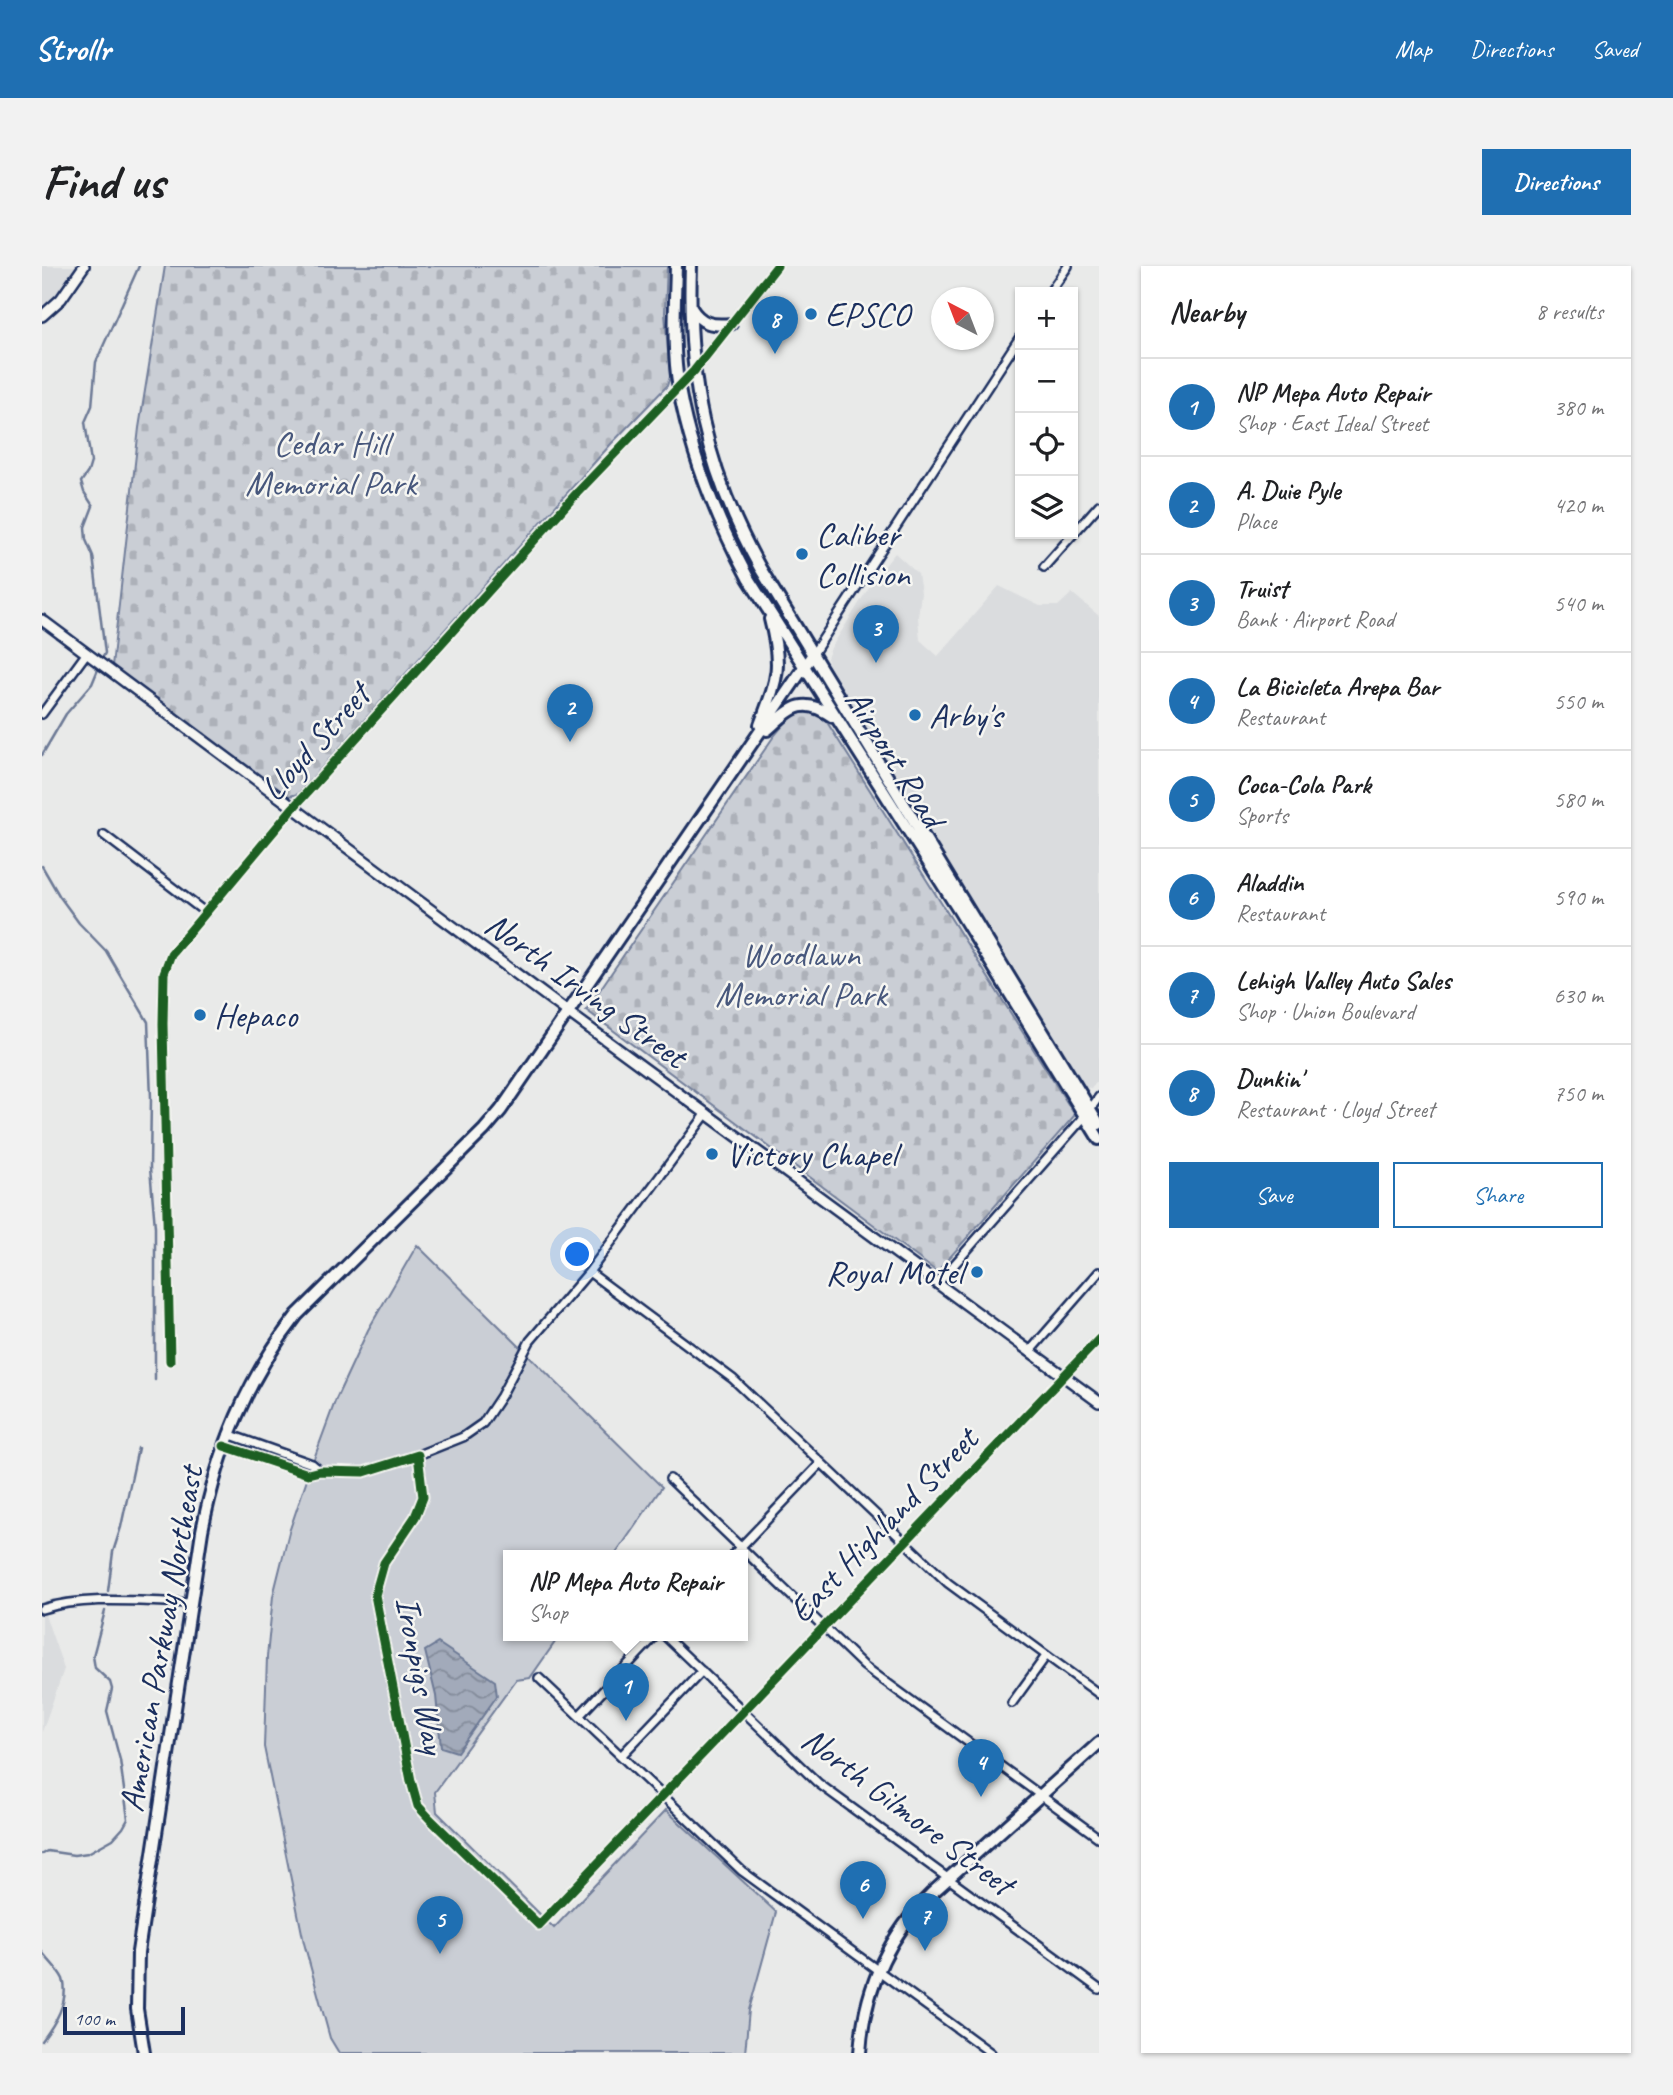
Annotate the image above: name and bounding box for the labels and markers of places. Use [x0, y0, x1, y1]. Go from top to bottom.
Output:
place label: EPSCO [825, 292, 913, 337]
pin: 8 [752, 296, 798, 354]
marker: EPSCO [803, 306, 819, 322]
place label: Caliber Collision [816, 512, 911, 597]
marker: Caliber Collision [794, 546, 810, 562]
pin: 3 [853, 605, 899, 663]
pin: 2 [547, 684, 593, 742]
place label: Arby's [929, 693, 1005, 738]
marker: Arby's [907, 707, 923, 723]
place label: Hepaco [214, 993, 299, 1038]
marker: Hepaco [192, 1007, 208, 1023]
place label: Victory Chapel [726, 1132, 903, 1177]
marker: Victory Chapel [704, 1146, 720, 1162]
place label: Royal Motel [825, 1250, 969, 1295]
marker: Royal Motel [969, 1264, 985, 1280]
pin: 1 [603, 1663, 649, 1721]
pin: 4 [958, 1739, 1004, 1797]
pin: 6 [840, 1861, 886, 1919]
pin: 7 [902, 1893, 948, 1951]
pin: 5 [417, 1896, 463, 1954]

